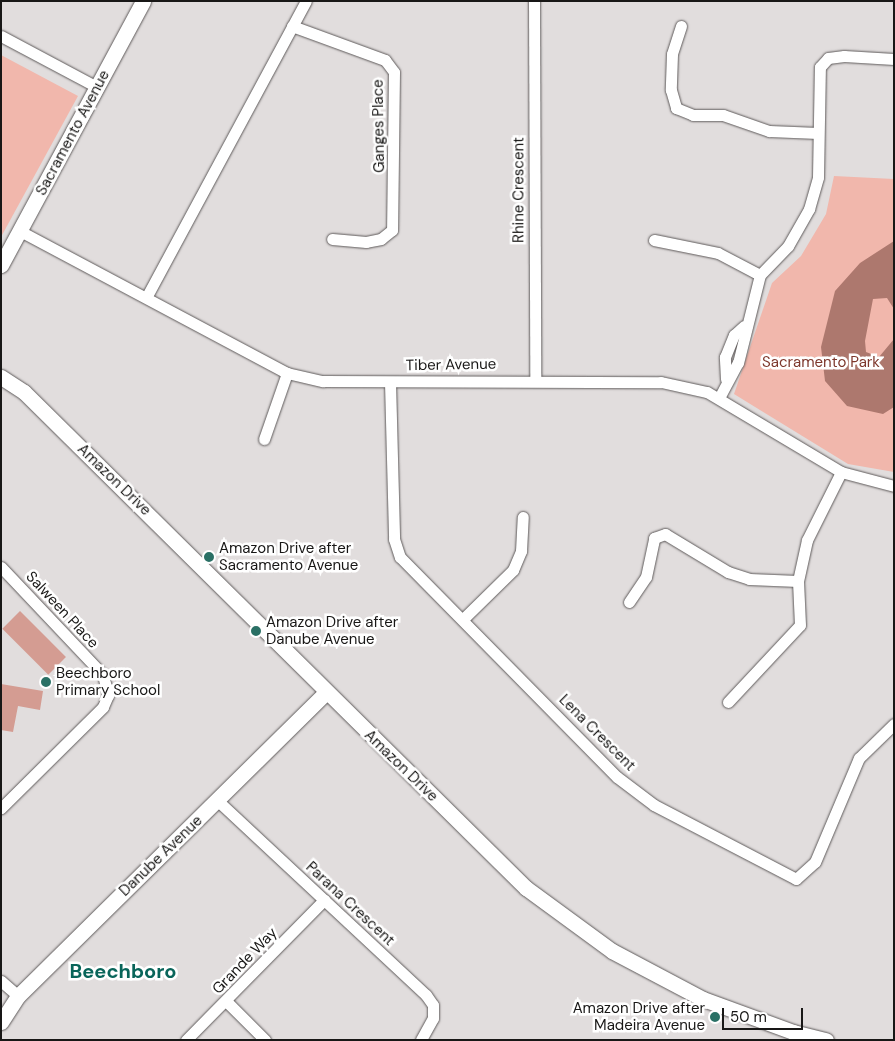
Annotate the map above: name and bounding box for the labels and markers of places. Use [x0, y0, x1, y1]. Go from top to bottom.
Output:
place label: Amazon Drive after Sacramento Avenue [219, 539, 358, 574]
marker: Amazon Drive after Sacramento Avenue [203, 551, 215, 563]
place label: Amazon Drive after Danube Avenue [266, 613, 398, 648]
marker: Amazon Drive after Danube Avenue [250, 625, 262, 637]
place label: Beechboro Primary School [56, 664, 160, 699]
marker: Beechboro Primary School [40, 676, 52, 688]
place label: Amazon Drive after Madeira Avenue [573, 999, 705, 1034]
marker: Amazon Drive after Madeira Avenue [709, 1011, 721, 1023]

